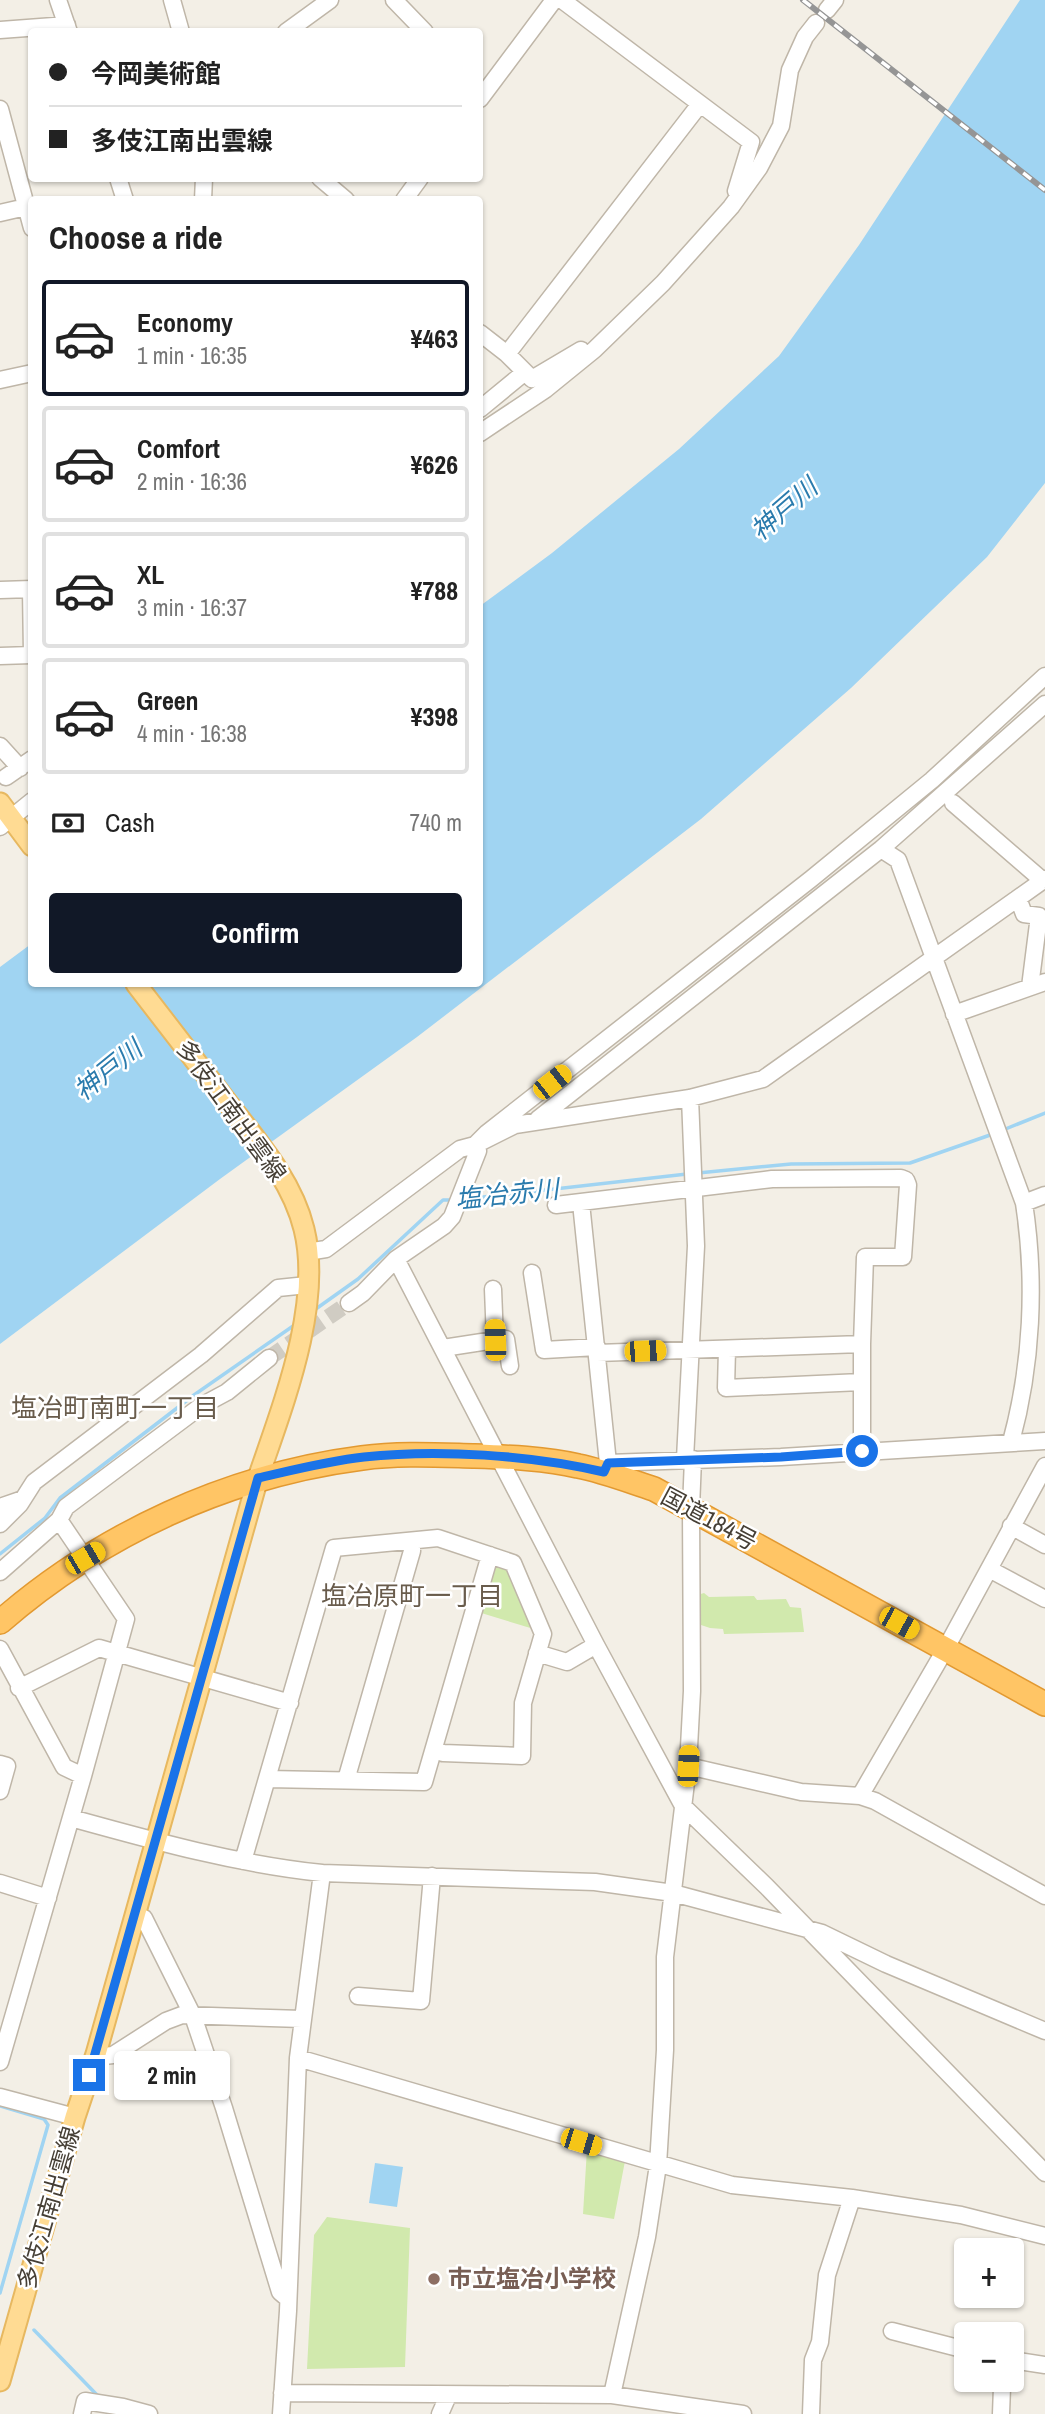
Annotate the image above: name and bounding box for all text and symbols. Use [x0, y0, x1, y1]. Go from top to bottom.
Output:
text: 今岡美術館 [91, 56, 221, 91]
text: 多伎江南出雲線 [91, 123, 273, 158]
text: Choose a ride [49, 216, 223, 259]
text: Economy [137, 305, 233, 340]
icon: car [53, 307, 116, 370]
text: ¥463 [411, 321, 458, 356]
text: 1 min · 16:35 [137, 340, 247, 371]
text: Comfort [137, 431, 220, 466]
icon: car [53, 433, 116, 496]
text: ¥626 [411, 447, 458, 482]
text: 2 min · 16:36 [137, 466, 247, 497]
water label: 神戸川 [743, 468, 827, 547]
text: XL [137, 557, 164, 592]
icon: car [53, 559, 116, 622]
text: ¥788 [411, 573, 458, 608]
text: 3 min · 16:37 [137, 592, 247, 623]
text: Green [137, 683, 199, 718]
icon: car [53, 685, 116, 748]
text: ¥398 [411, 699, 458, 734]
text: 4 min · 16:38 [137, 718, 247, 749]
icon: cash [49, 804, 87, 842]
text: Cash [105, 805, 155, 840]
text: 740 m [410, 807, 462, 838]
button: Confirm [49, 893, 462, 973]
water label: 神戸川 [66, 1030, 151, 1108]
street label: 多伎江南出雲線 [169, 1033, 294, 1188]
car [529, 1061, 576, 1103]
water label: 塩冶赤川 [453, 1170, 563, 1216]
car [484, 1319, 507, 1361]
car [624, 1340, 667, 1362]
district label: 塩冶町南町一丁目 [11, 1390, 219, 1425]
route start [846, 1435, 878, 1467]
street label: 国道184号 [656, 1479, 763, 1557]
car [62, 1538, 109, 1578]
district label: 塩冶原町一丁目 [321, 1578, 503, 1613]
car [876, 1604, 923, 1642]
car [677, 1744, 700, 1788]
callout: 2 min [114, 2050, 229, 2100]
route end [73, 2059, 105, 2091]
text: 2 min [147, 2060, 197, 2091]
street label: 多伎江南出雲線 [10, 2123, 87, 2293]
car [558, 2126, 605, 2158]
map controls [954, 2238, 1024, 2392]
button: + [954, 2238, 1024, 2308]
place label: 市立塩冶小学校 [448, 2262, 616, 2294]
marker: 市立塩冶小学校 [426, 2271, 442, 2287]
button: − [954, 2322, 1024, 2392]

